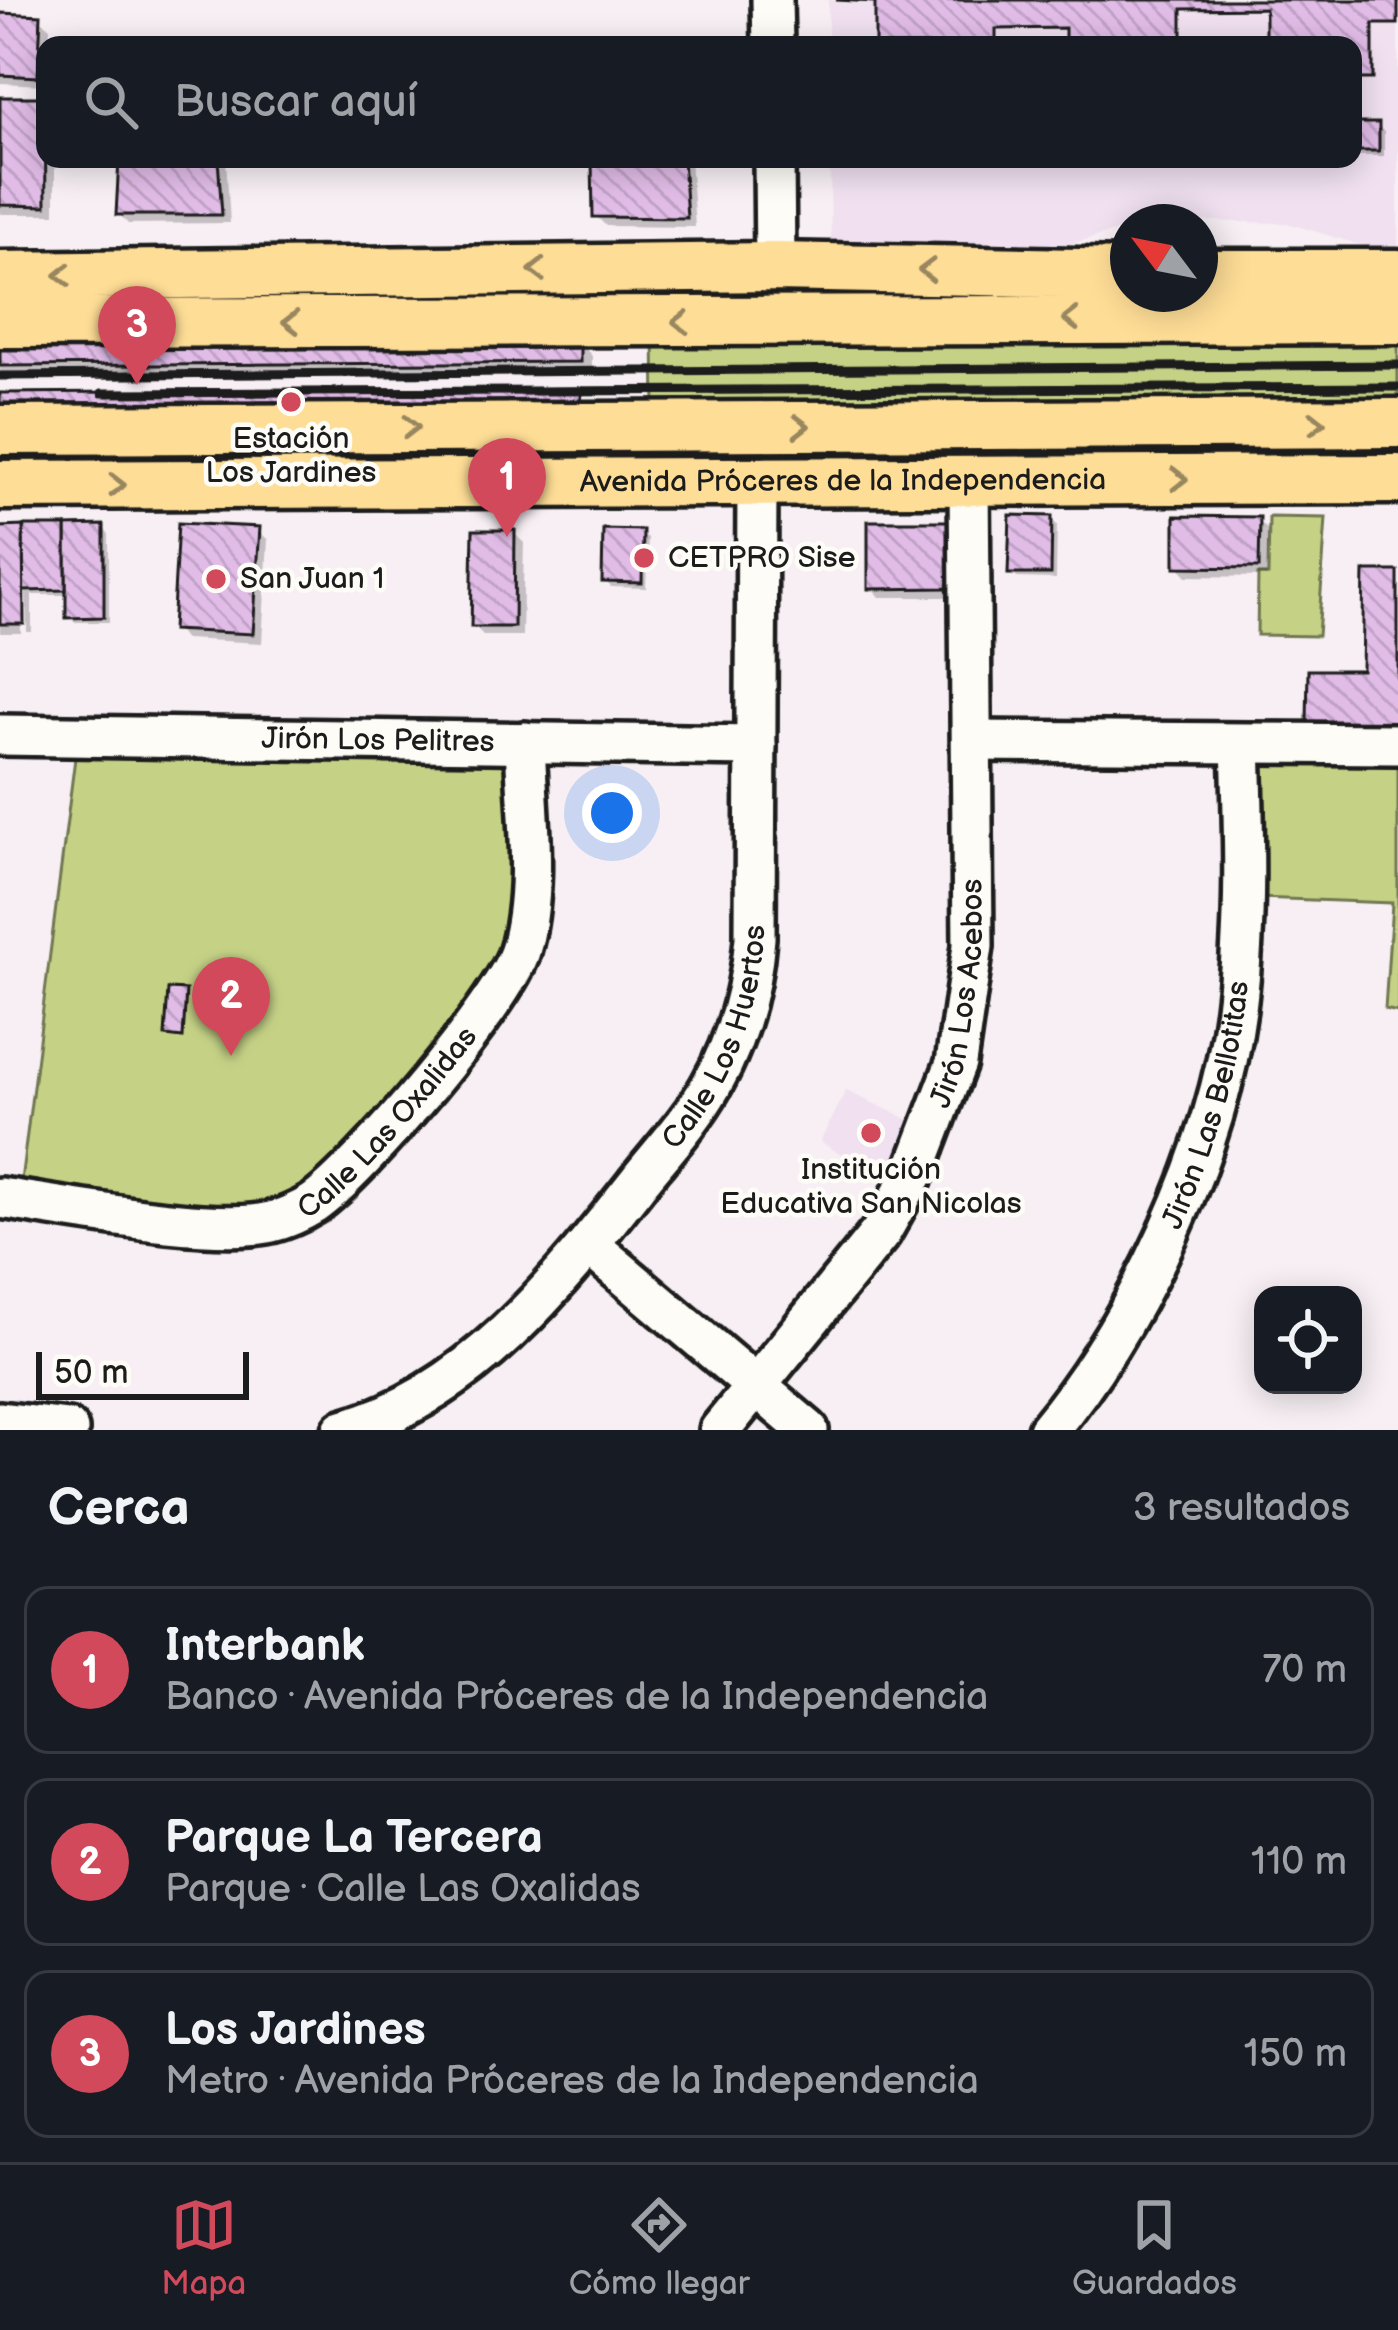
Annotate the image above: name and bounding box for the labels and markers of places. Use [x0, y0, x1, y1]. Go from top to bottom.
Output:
pin: 3 [98, 286, 176, 385]
marker: Estación Los Jardines [278, 389, 304, 415]
place label: Estación Los Jardines [206, 421, 377, 491]
pin: 1 [468, 438, 546, 537]
place label: CETPRO Sise [668, 540, 856, 576]
marker: CETPRO Sise [631, 545, 657, 571]
place label: San Juan 1 [240, 561, 384, 597]
marker: San Juan 1 [203, 566, 229, 592]
pin: 2 [192, 957, 270, 1056]
marker: Institución Educativa San Nicolas [858, 1120, 884, 1146]
place label: Institución Educativa San Nicolas [720, 1152, 1022, 1222]

